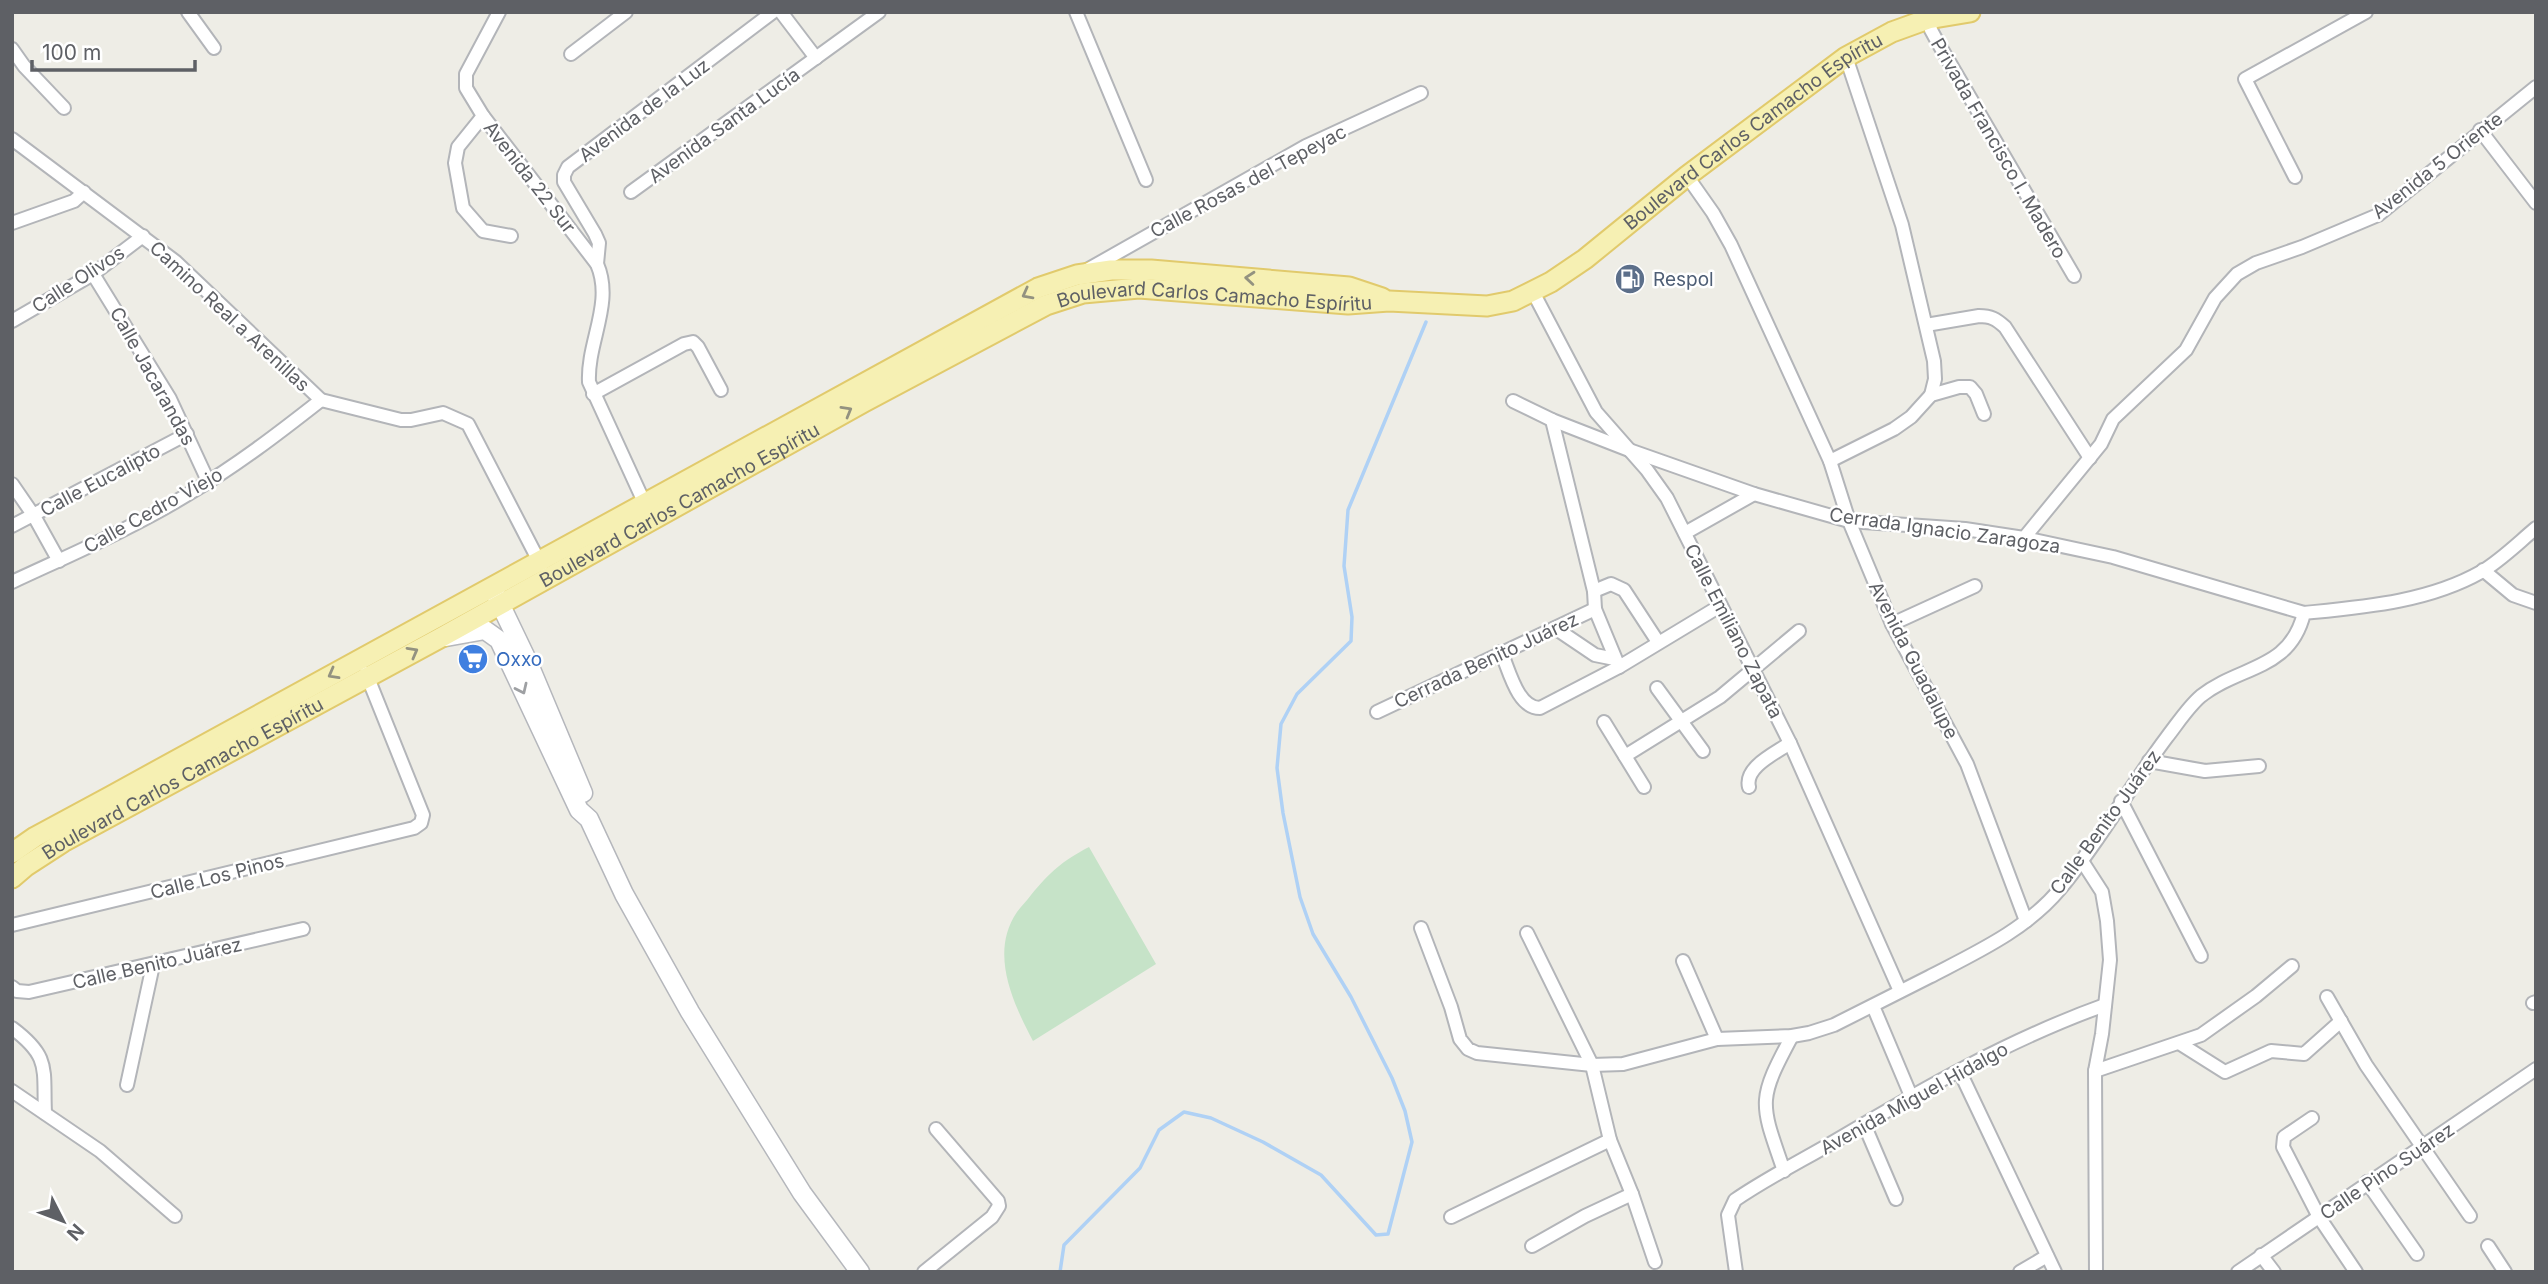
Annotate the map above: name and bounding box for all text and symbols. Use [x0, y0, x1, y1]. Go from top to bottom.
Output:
scale bar [32, 28, 194, 72]
street label: Boulevard Carlos Camacho Espíritu [1619, 28, 1887, 235]
street label: Privada Francisco I. Madero [1926, 34, 2071, 262]
text: 100 m [42, 40, 101, 65]
street label: Avenida de la Luz [574, 54, 714, 167]
street label: Avenida Santa Lucía [644, 63, 804, 188]
street label: Avenida 5 Oriente [2367, 107, 2507, 224]
street label: Avenida 22 Sur [479, 117, 580, 238]
street label: Calle Rosas del Tepeyac [1146, 120, 1350, 243]
street label: Camino Real a Arenillas [145, 236, 314, 397]
street label: Calle Olivos [28, 241, 129, 318]
fuel station icon: Respol [1613, 262, 1647, 296]
place label: Respol [1653, 268, 1714, 291]
one-way arrow [1244, 271, 1255, 286]
street label: Boulevard Carlos Camacho Espíritu [1054, 277, 1373, 316]
one-way arrow [1022, 286, 1034, 299]
street label: Calle Jacarandas [105, 303, 200, 450]
one-way arrow [840, 406, 853, 419]
street label: Boulevard Carlos Camacho Espíritu [535, 418, 824, 592]
street label: Calle Eucalipto [36, 439, 164, 522]
street label: Calle Cedro Viejo [80, 463, 227, 558]
street label: Cerrada Ignacio Zaragoza [1828, 503, 2062, 558]
street label: Calle Emiliano Zapata [1680, 540, 1788, 722]
street label: Avenida Guadalupe [1864, 578, 1963, 743]
street label: Cerrada Benito Juárez [1390, 608, 1582, 713]
supermarket icon: Oxxo [456, 642, 490, 676]
one-way arrow [406, 647, 418, 661]
place label: Oxxo [496, 648, 542, 671]
one-way arrow [328, 666, 341, 679]
one-way arrow [514, 681, 528, 694]
street label: Boulevard Carlos Camacho Espíritu [38, 692, 327, 865]
street label: Calle Benito Juárez [2045, 745, 2166, 899]
street label: Calle Los Pinos [148, 849, 286, 904]
street label: Calle Benito Juárez [70, 933, 244, 994]
street label: Avenida Miguel Hidalgo [1816, 1037, 2012, 1160]
street label: Calle Pino Suárez [2316, 1118, 2459, 1225]
north arrow [28, 1186, 98, 1256]
text: N [62, 1219, 89, 1245]

